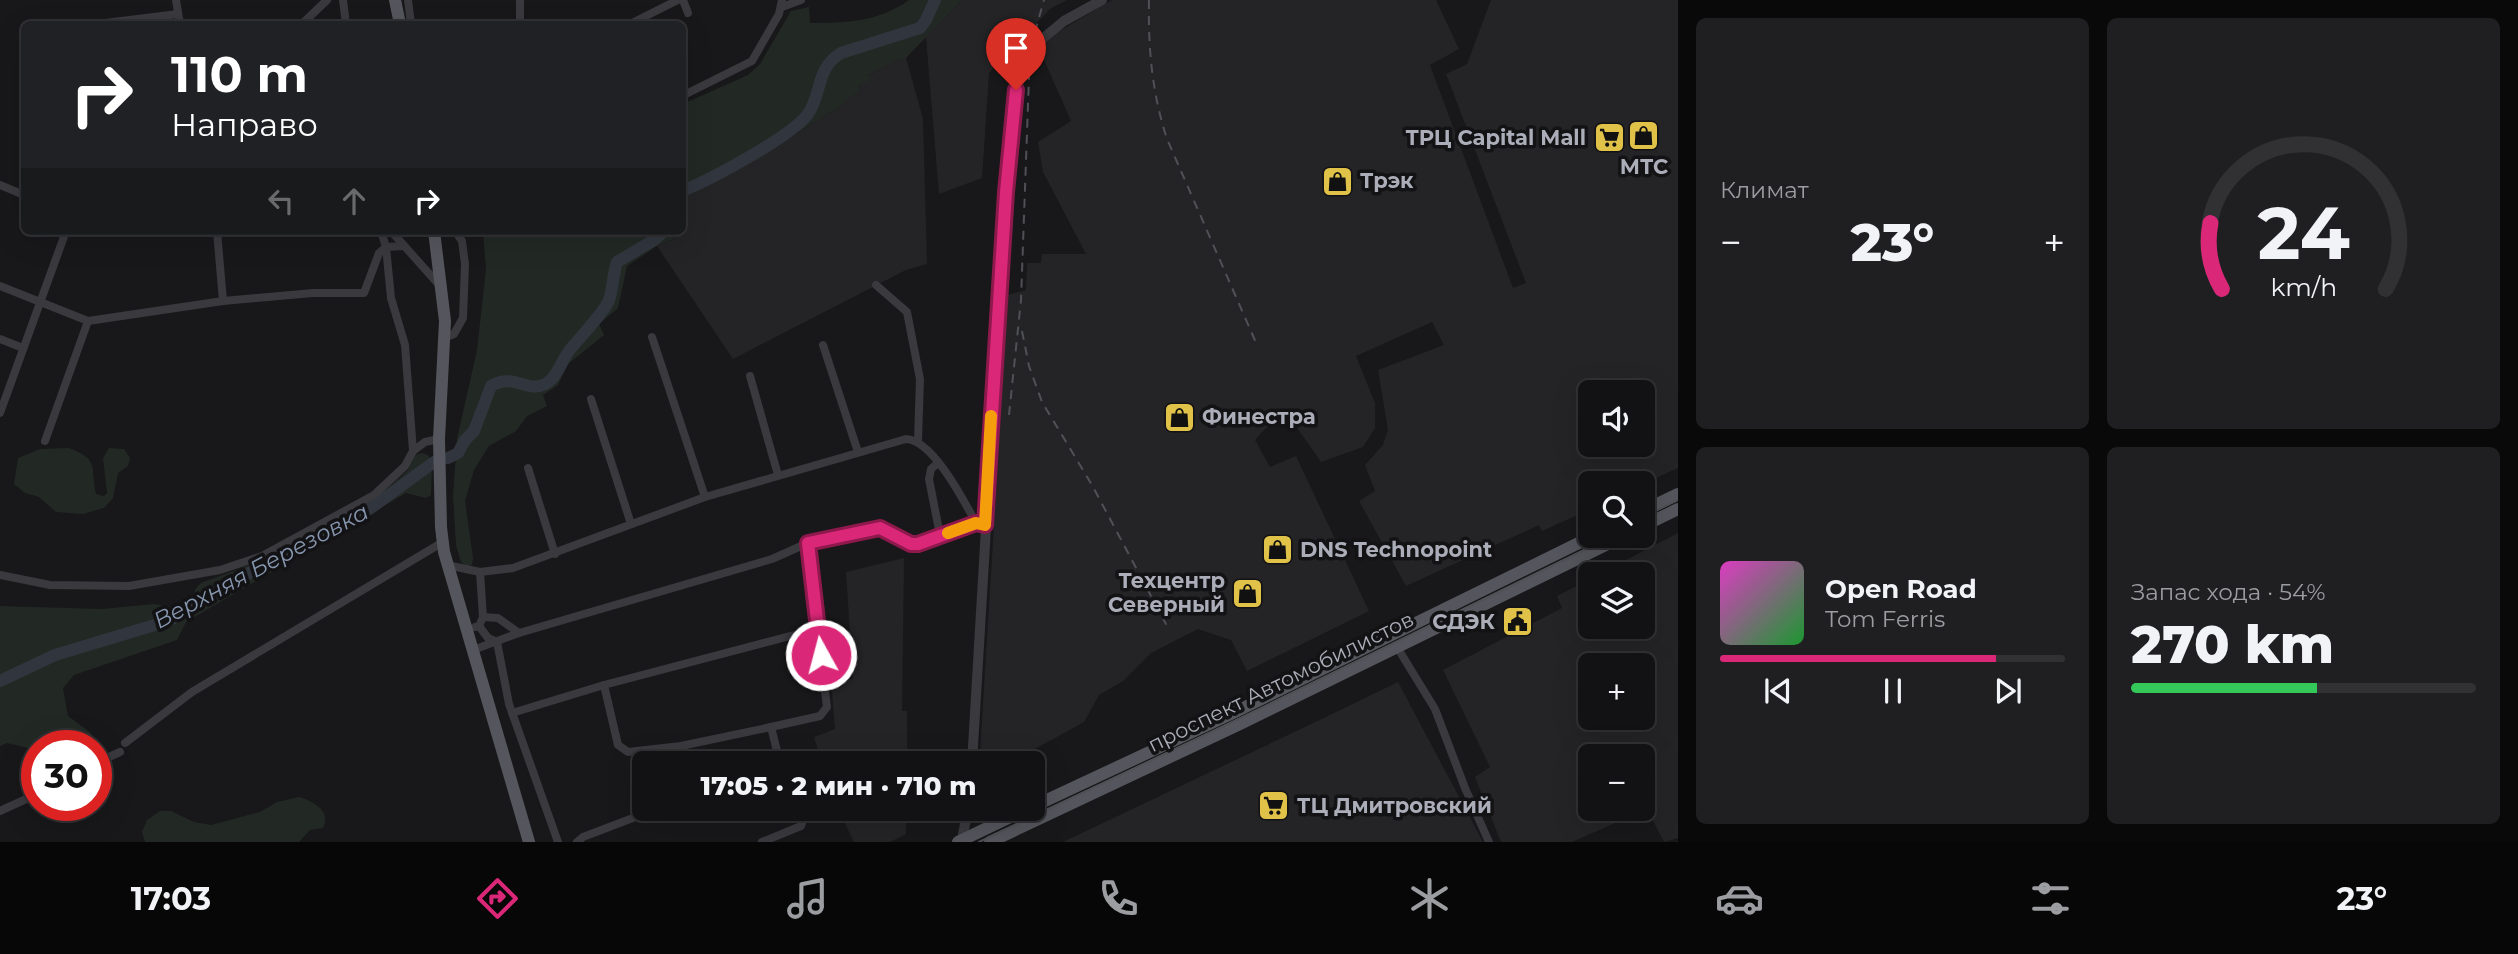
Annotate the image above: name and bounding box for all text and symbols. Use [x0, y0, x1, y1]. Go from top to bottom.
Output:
pin [986, 18, 1046, 90]
icon: arrive [997, 29, 1035, 67]
text: 110 m [171, 45, 308, 104]
icon: right [56, 49, 147, 140]
text: Направо [171, 105, 318, 144]
shop icon: МТС [1627, 118, 1661, 152]
supermarket icon: ТРЦ Capital Mall [1592, 121, 1626, 155]
place label: ТРЦ Capital Mall [1405, 125, 1586, 150]
place label: МТС [1620, 154, 1668, 179]
shop icon: Трэк [1320, 164, 1354, 198]
place label: Трэк [1360, 168, 1414, 193]
text: Климат [1720, 176, 1809, 204]
icon: left [262, 182, 300, 220]
icon: ahead [335, 182, 373, 220]
icon: right [408, 182, 446, 220]
text: 24 [2257, 190, 2350, 278]
text: 23° [1851, 211, 1934, 274]
text: − [1720, 219, 1742, 266]
text: + [2043, 219, 2065, 266]
text: km/h [2270, 272, 2337, 302]
map controls [1578, 380, 1655, 821]
button: sound [1578, 380, 1655, 457]
shop icon: Финестра [1162, 400, 1196, 434]
place label: Финестра [1202, 404, 1316, 429]
button: search [1578, 471, 1655, 548]
water label: Верхняя Березовка [149, 497, 373, 635]
shop icon: DNS Technopoint [1260, 533, 1294, 567]
place label: DNS Technopoint [1300, 537, 1492, 562]
button: layers [1578, 562, 1655, 639]
place label: Техцентр Северный [1108, 568, 1225, 617]
text: Open Road [1825, 573, 1977, 605]
shop icon: Техцентр Северный [1231, 576, 1265, 610]
text: Запас хода · 54% [2131, 578, 2326, 606]
public building icon: СДЭК [1501, 605, 1535, 639]
text: Tom Ferris [1825, 605, 1945, 633]
street label: проспект Автомобилистов [1144, 606, 1418, 757]
place label: СДЭК [1432, 609, 1496, 634]
text: 270 km [2131, 613, 2334, 676]
position arrow [784, 618, 858, 692]
button: + [1578, 653, 1655, 730]
icon: previous [1759, 672, 1797, 710]
icon: pause [1874, 672, 1912, 710]
icon: next [1989, 672, 2027, 710]
speed limit sign: 30 [21, 730, 112, 821]
button: − [1578, 744, 1655, 821]
text: 17:05 · 2 мин · 710 m [701, 770, 976, 802]
supermarket icon: ТЦ Дмитровский [1257, 789, 1291, 823]
place label: ТЦ Дмитровский [1297, 793, 1492, 818]
icon: directions [473, 874, 522, 923]
icon: music [783, 874, 832, 923]
icon: phone [1094, 874, 1143, 923]
icon: climate [1405, 874, 1454, 923]
icon: car [1715, 874, 1764, 923]
icon: filters [2026, 874, 2075, 923]
text: 17:03 [131, 879, 211, 918]
text: 23° [2336, 879, 2387, 918]

